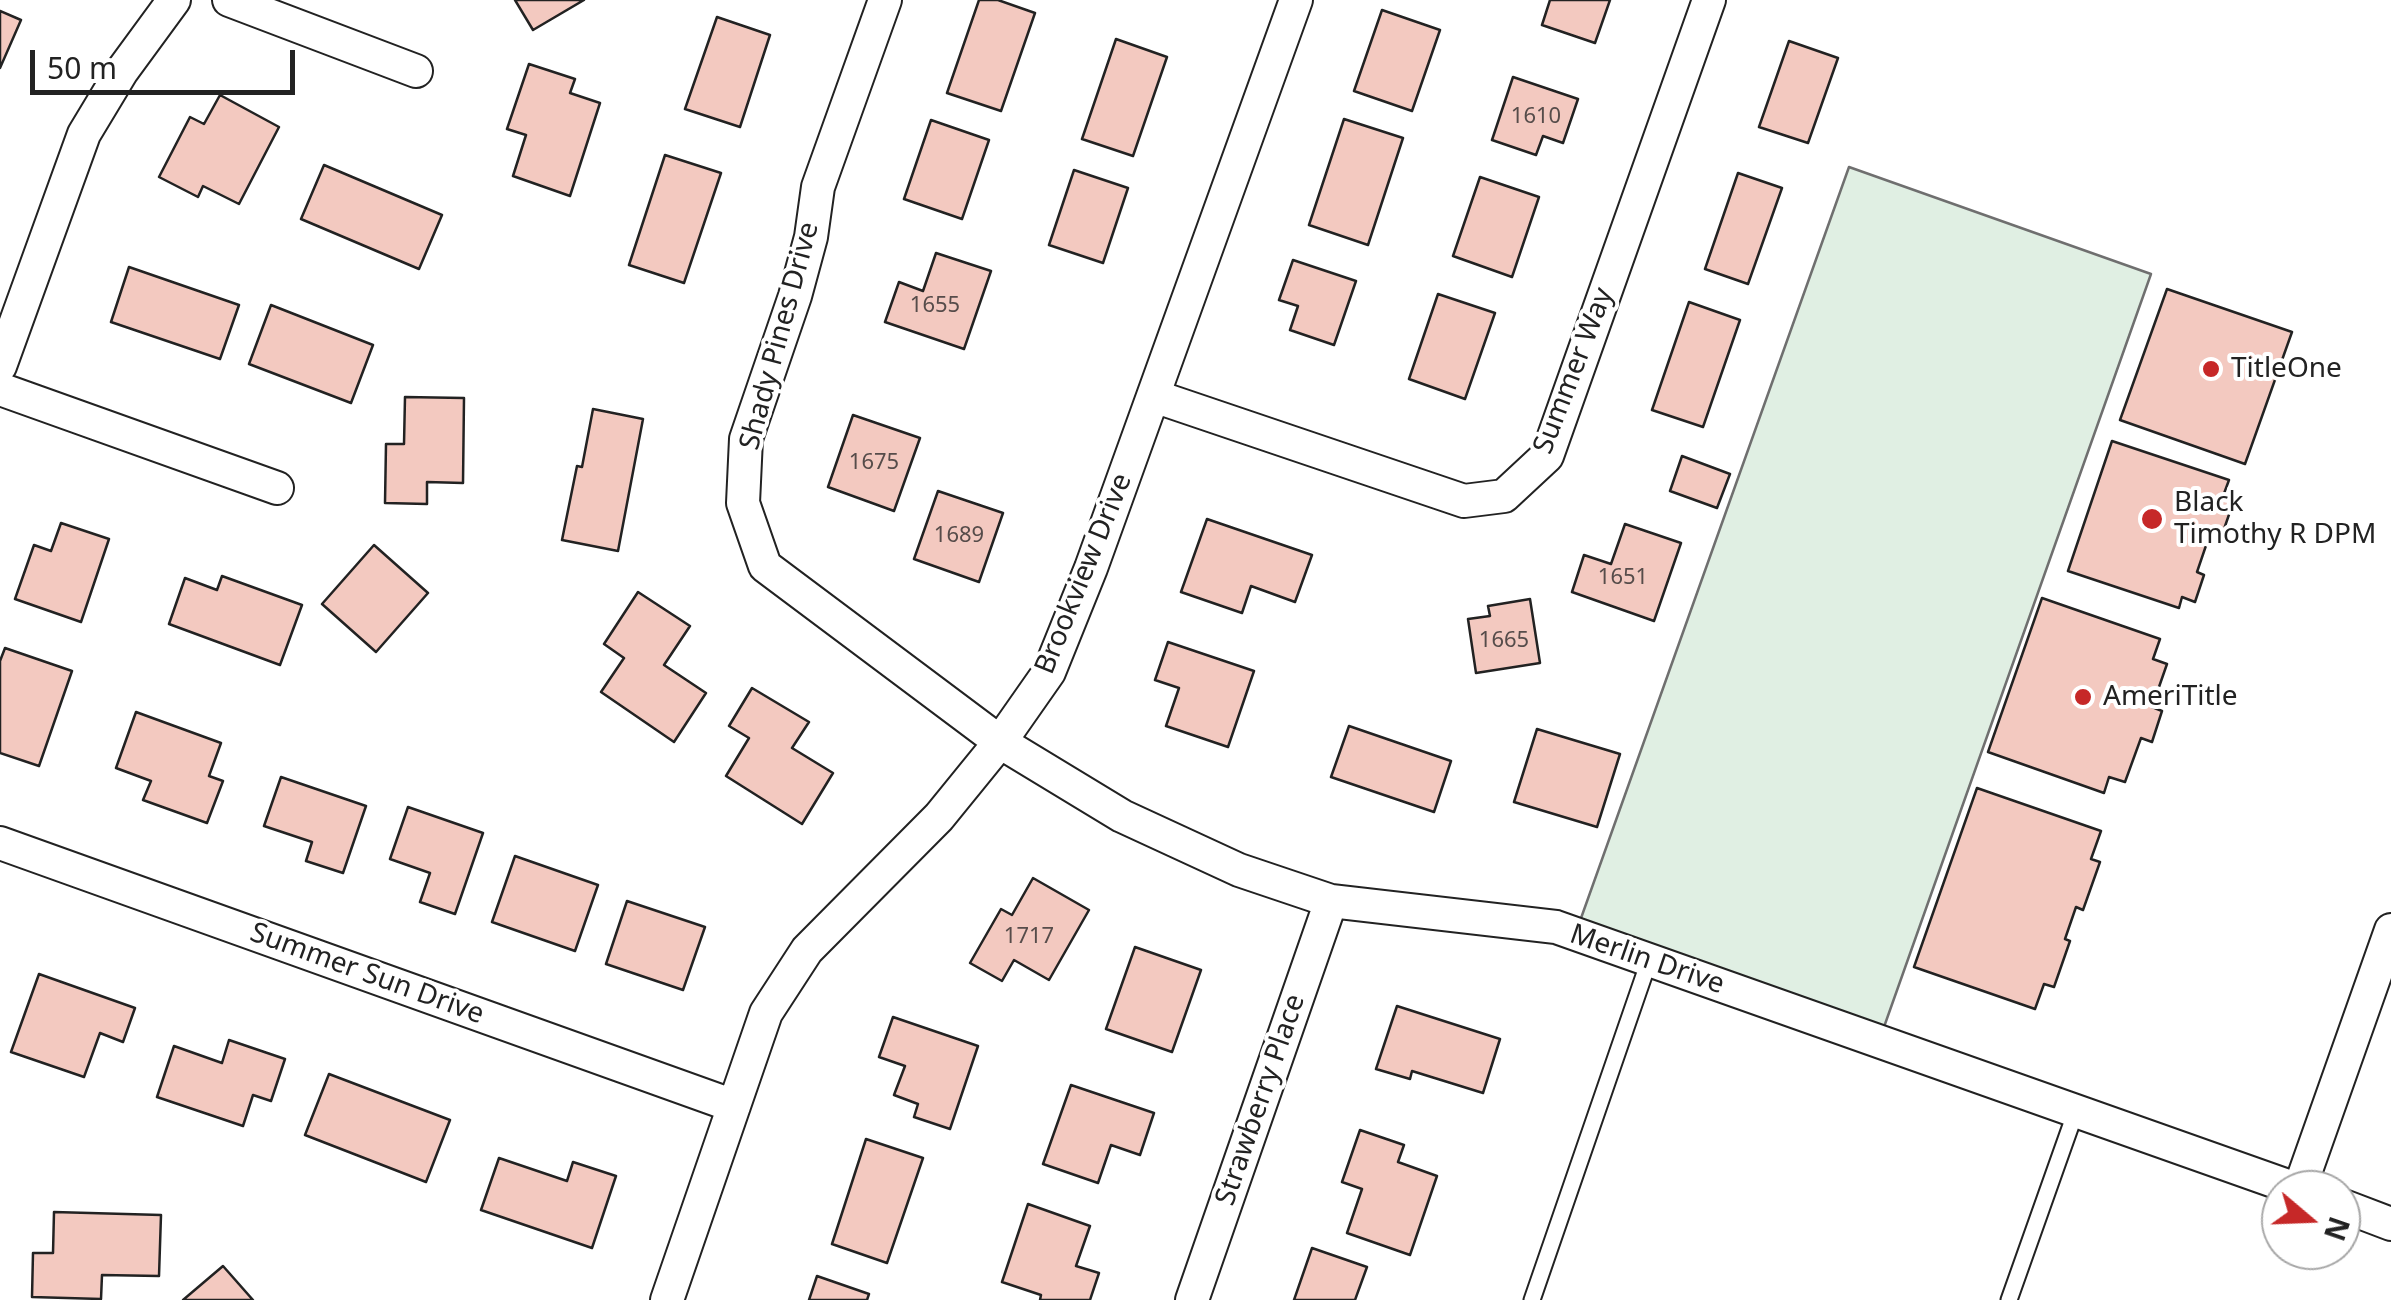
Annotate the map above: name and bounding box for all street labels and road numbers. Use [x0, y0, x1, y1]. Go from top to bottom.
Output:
street label: Shady Pines Drive [733, 218, 827, 454]
street label: Summer Way [1527, 283, 1621, 459]
street label: Brookview Drive [1028, 469, 1140, 679]
street label: Summer Sun Drive [246, 916, 488, 1032]
street label: Merlin Drive [1565, 918, 1729, 1002]
street label: Strawberry Place [1209, 990, 1313, 1210]

